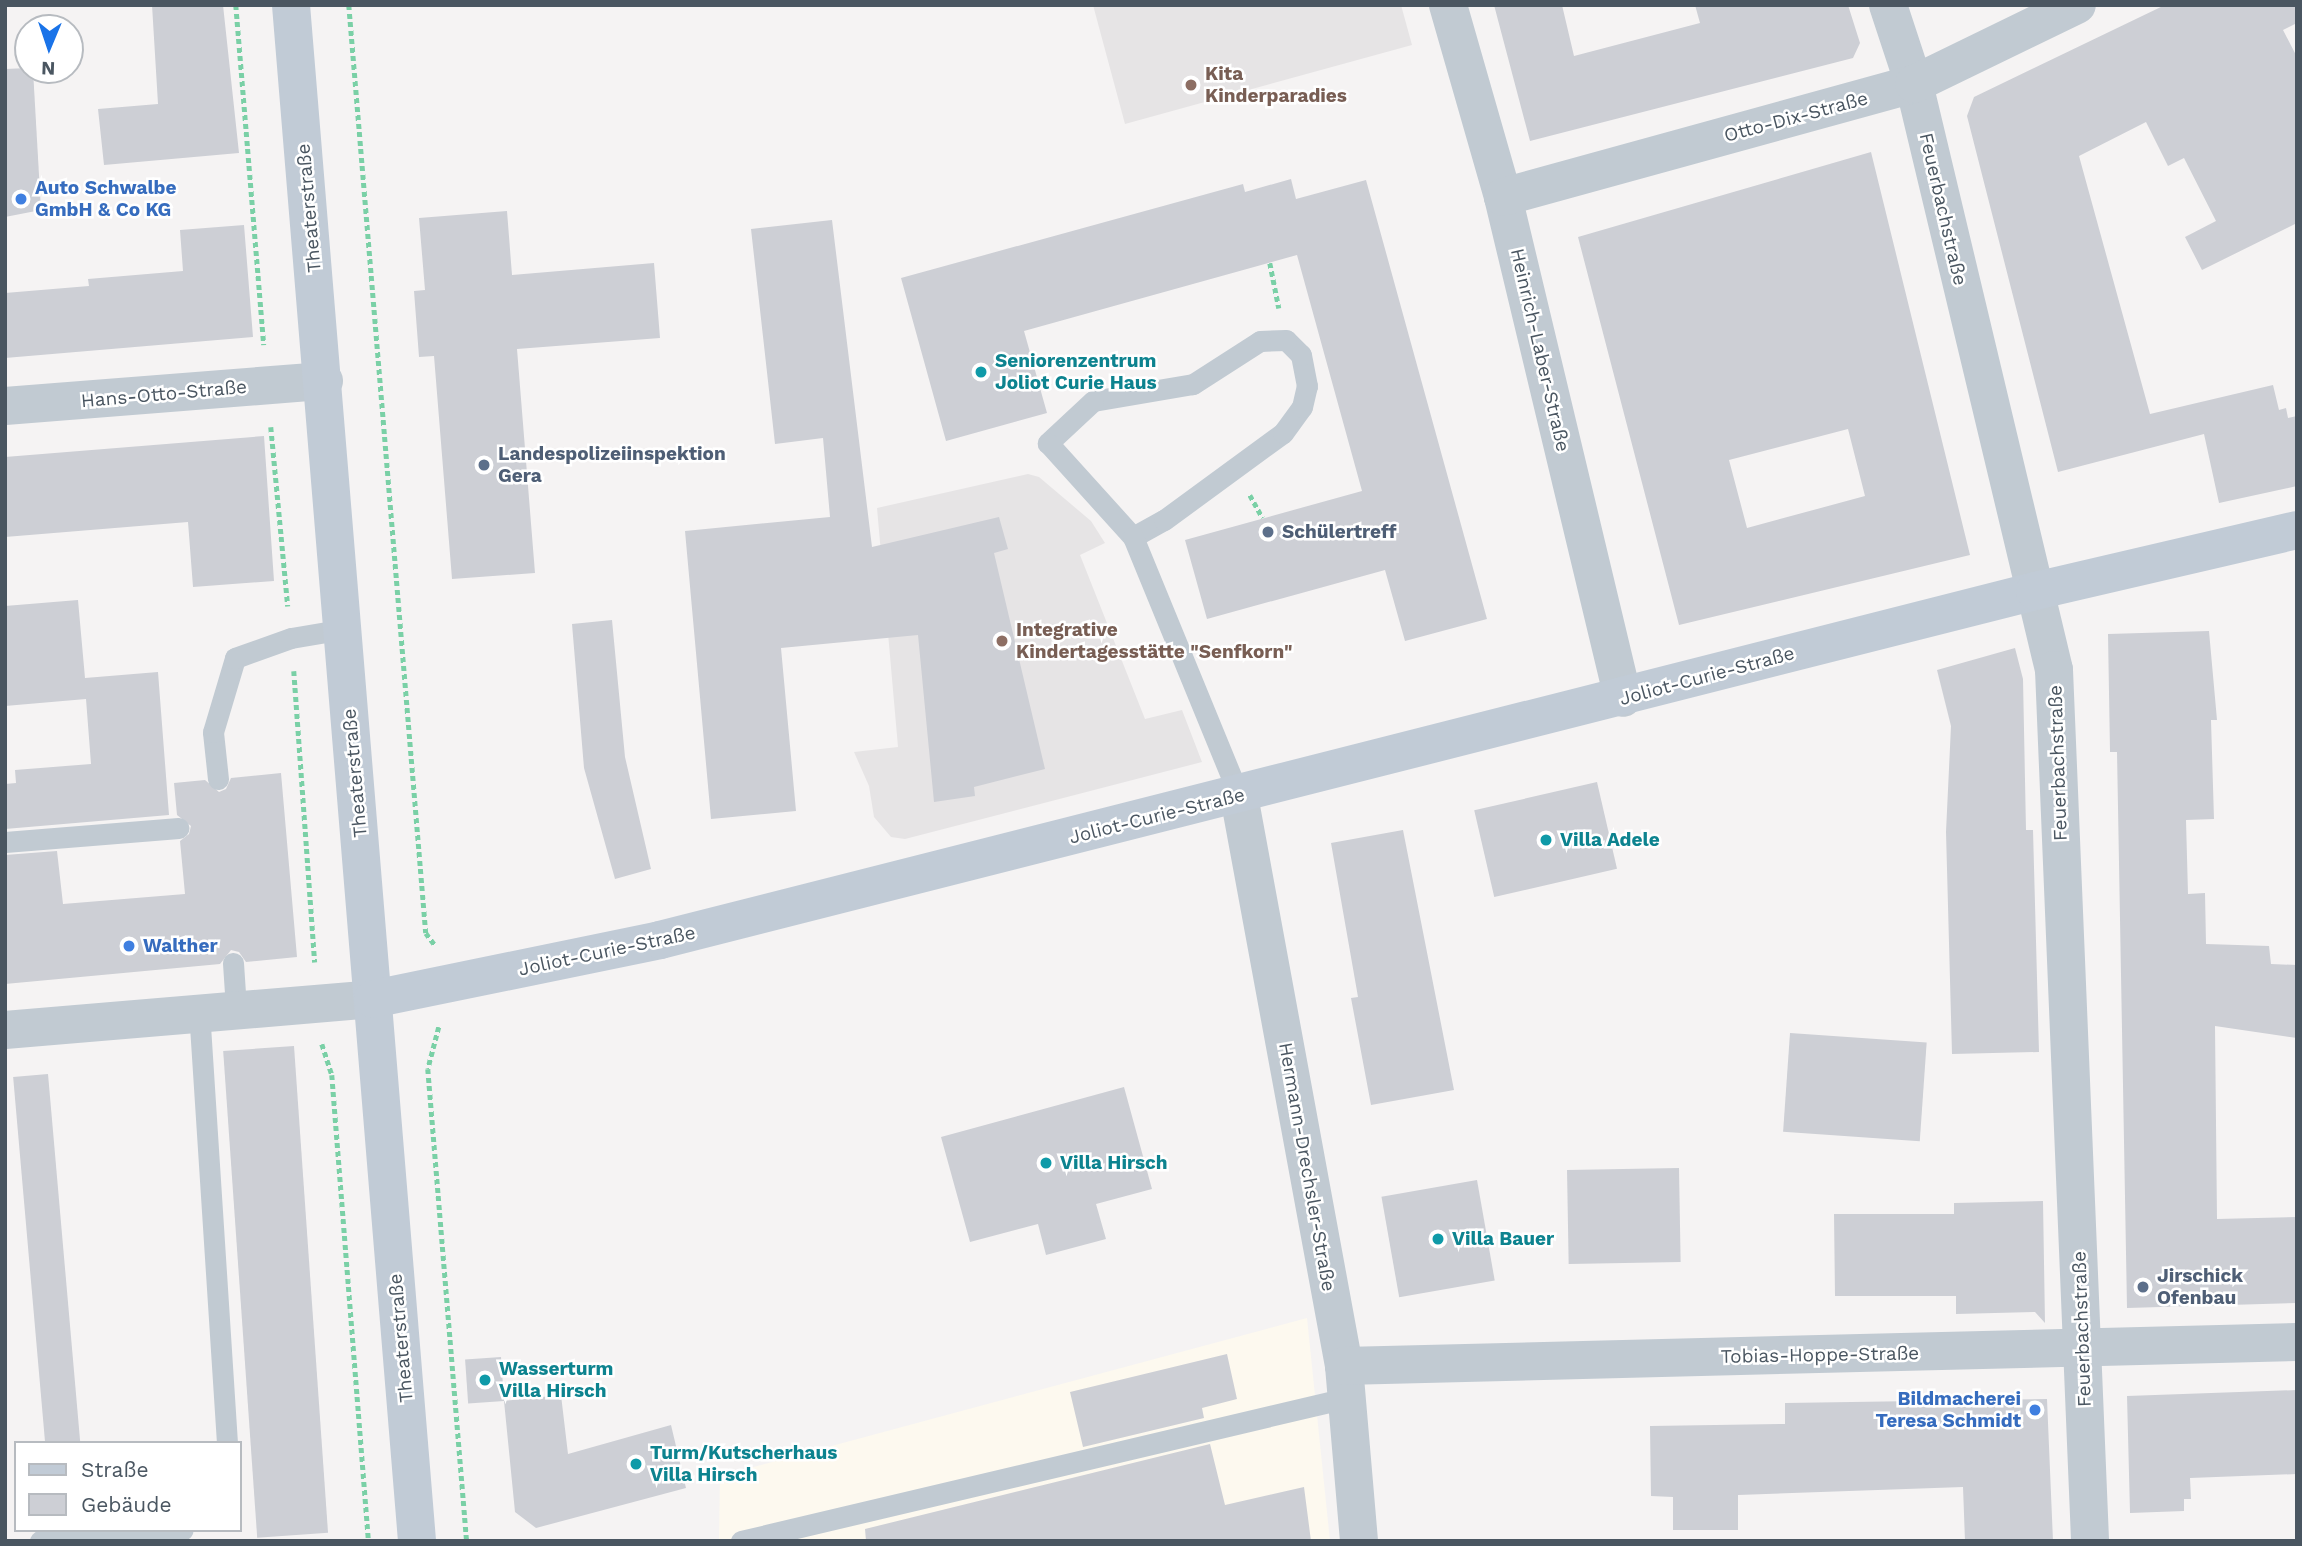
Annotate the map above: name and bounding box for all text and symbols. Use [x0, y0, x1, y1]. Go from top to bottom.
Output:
north arrow [14, 14, 84, 84]
text: N [41, 57, 56, 80]
place label: Kita Kinderparadies [1205, 63, 1347, 107]
marker: Kita Kinderparadies [1183, 77, 1199, 93]
street label: Otto-Dix-Straße [1722, 87, 1870, 147]
street label: Feuerbachstraße [1914, 130, 1972, 288]
street label: Theaterstraße [292, 143, 326, 273]
place label: Auto Schwalbe GmbH & Co KG [35, 177, 177, 221]
marker: Auto Schwalbe GmbH & Co KG [13, 191, 29, 207]
street label: Heinrich-Laber-Straße [1505, 246, 1575, 454]
place label: Seniorenzentrum Joliot Curie Haus [995, 350, 1157, 394]
marker: Seniorenzentrum Joliot Curie Haus [973, 364, 989, 380]
street label: Hans-Otto-Straße [80, 375, 248, 413]
place label: Landespolizeiinspektion Gera [498, 443, 726, 487]
marker: Landespolizeiinspektion Gera [476, 457, 492, 473]
place label: Schülertreff [1282, 521, 1397, 543]
marker: Schülertreff [1260, 524, 1276, 540]
place label: Integrative Kindertagesstätte "Senfkorn" [1016, 619, 1293, 663]
marker: Integrative Kindertagesstätte "Senfkorn" [994, 633, 1010, 649]
street label: Joliot-Curie-Straße [1617, 642, 1797, 710]
street label: Feuerbachstraße [2044, 685, 2072, 841]
street label: Theaterstraße [338, 708, 372, 838]
street label: Joliot-Curie-Straße [1067, 783, 1247, 849]
place label: Villa Adele [1560, 829, 1660, 851]
marker: Villa Adele [1538, 832, 1554, 848]
street label: Joliot-Curie-Straße [516, 921, 698, 981]
place label: Walther [143, 935, 218, 957]
marker: Walther [121, 938, 137, 954]
street label: Hermann-Drechsler-Straße [1274, 1041, 1340, 1293]
place label: Villa Hirsch [1060, 1152, 1168, 1174]
marker: Villa Hirsch [1038, 1155, 1054, 1171]
place label: Villa Bauer [1452, 1228, 1554, 1250]
marker: Villa Bauer [1430, 1231, 1446, 1247]
street label: Feuerbachstraße [2068, 1251, 2096, 1407]
place label: Jirschick Ofenbau [2157, 1265, 2243, 1309]
street label: Theaterstraße [384, 1273, 418, 1403]
marker: Jirschick Ofenbau [2135, 1279, 2151, 1295]
street label: Tobias-Hoppe-Straße [1721, 1342, 1919, 1368]
place label: Wasserturm Villa Hirsch [499, 1358, 613, 1402]
marker: Wasserturm Villa Hirsch [477, 1372, 493, 1388]
place label: Bildmacherei Teresa Schmidt [1875, 1388, 2021, 1432]
marker: Bildmacherei Teresa Schmidt [2027, 1402, 2043, 1418]
legend [14, 1441, 242, 1532]
place label: Turm/Kutscherhaus Villa Hirsch [650, 1442, 837, 1486]
marker: Turm/Kutscherhaus Villa Hirsch [628, 1456, 644, 1472]
text: Straße [81, 1457, 149, 1482]
text: Gebäude [81, 1492, 172, 1517]

